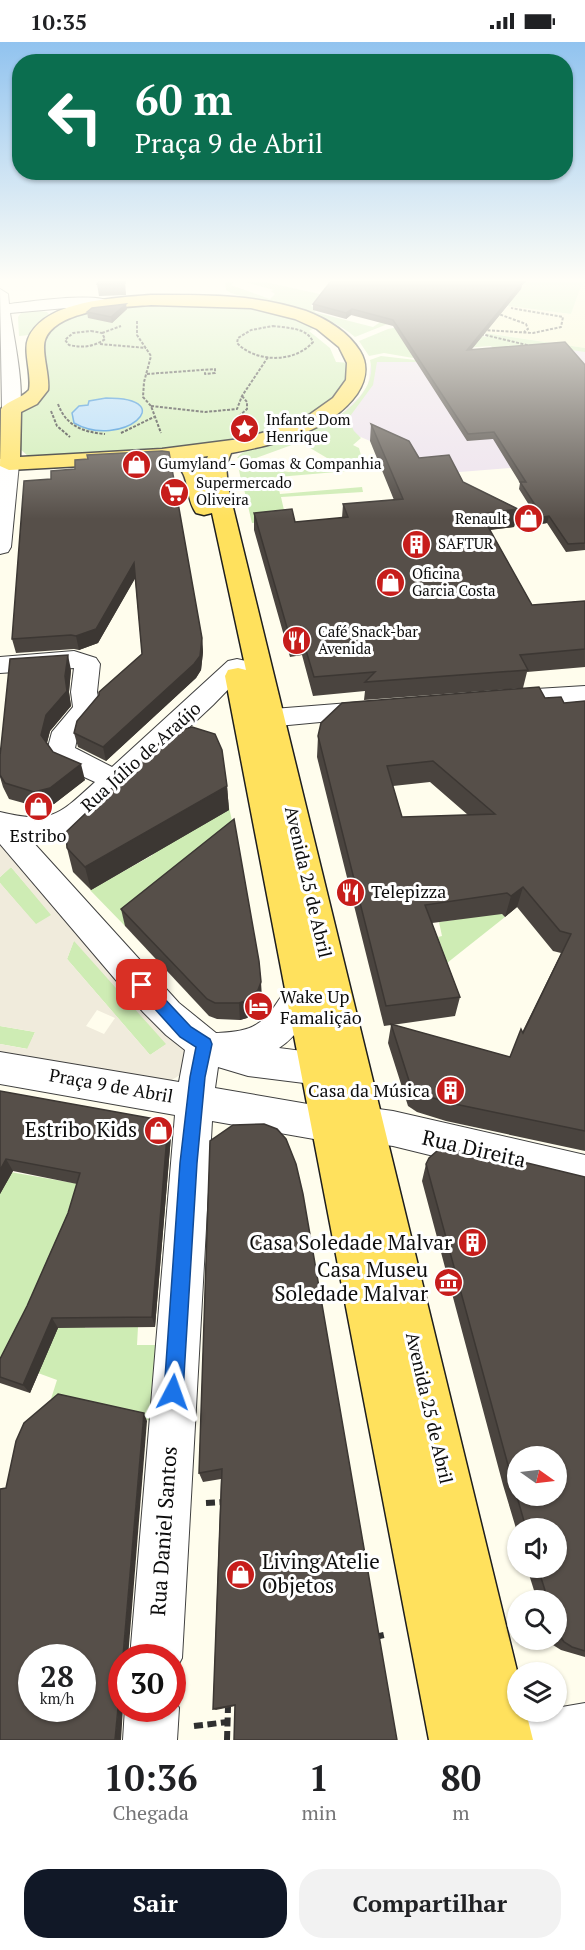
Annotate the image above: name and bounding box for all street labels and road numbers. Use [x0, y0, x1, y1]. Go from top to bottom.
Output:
street label: Rua Júlio de Araújo [75, 696, 206, 817]
street label: Avenida 25 de Abril [280, 804, 338, 960]
street label: Praça 9 de Abril [47, 1062, 175, 1108]
street label: Rua Direita [420, 1122, 529, 1174]
street label: Avenida 25 de Abril [401, 1330, 459, 1486]
street label: Rua Daniel Santos [143, 1445, 183, 1617]

